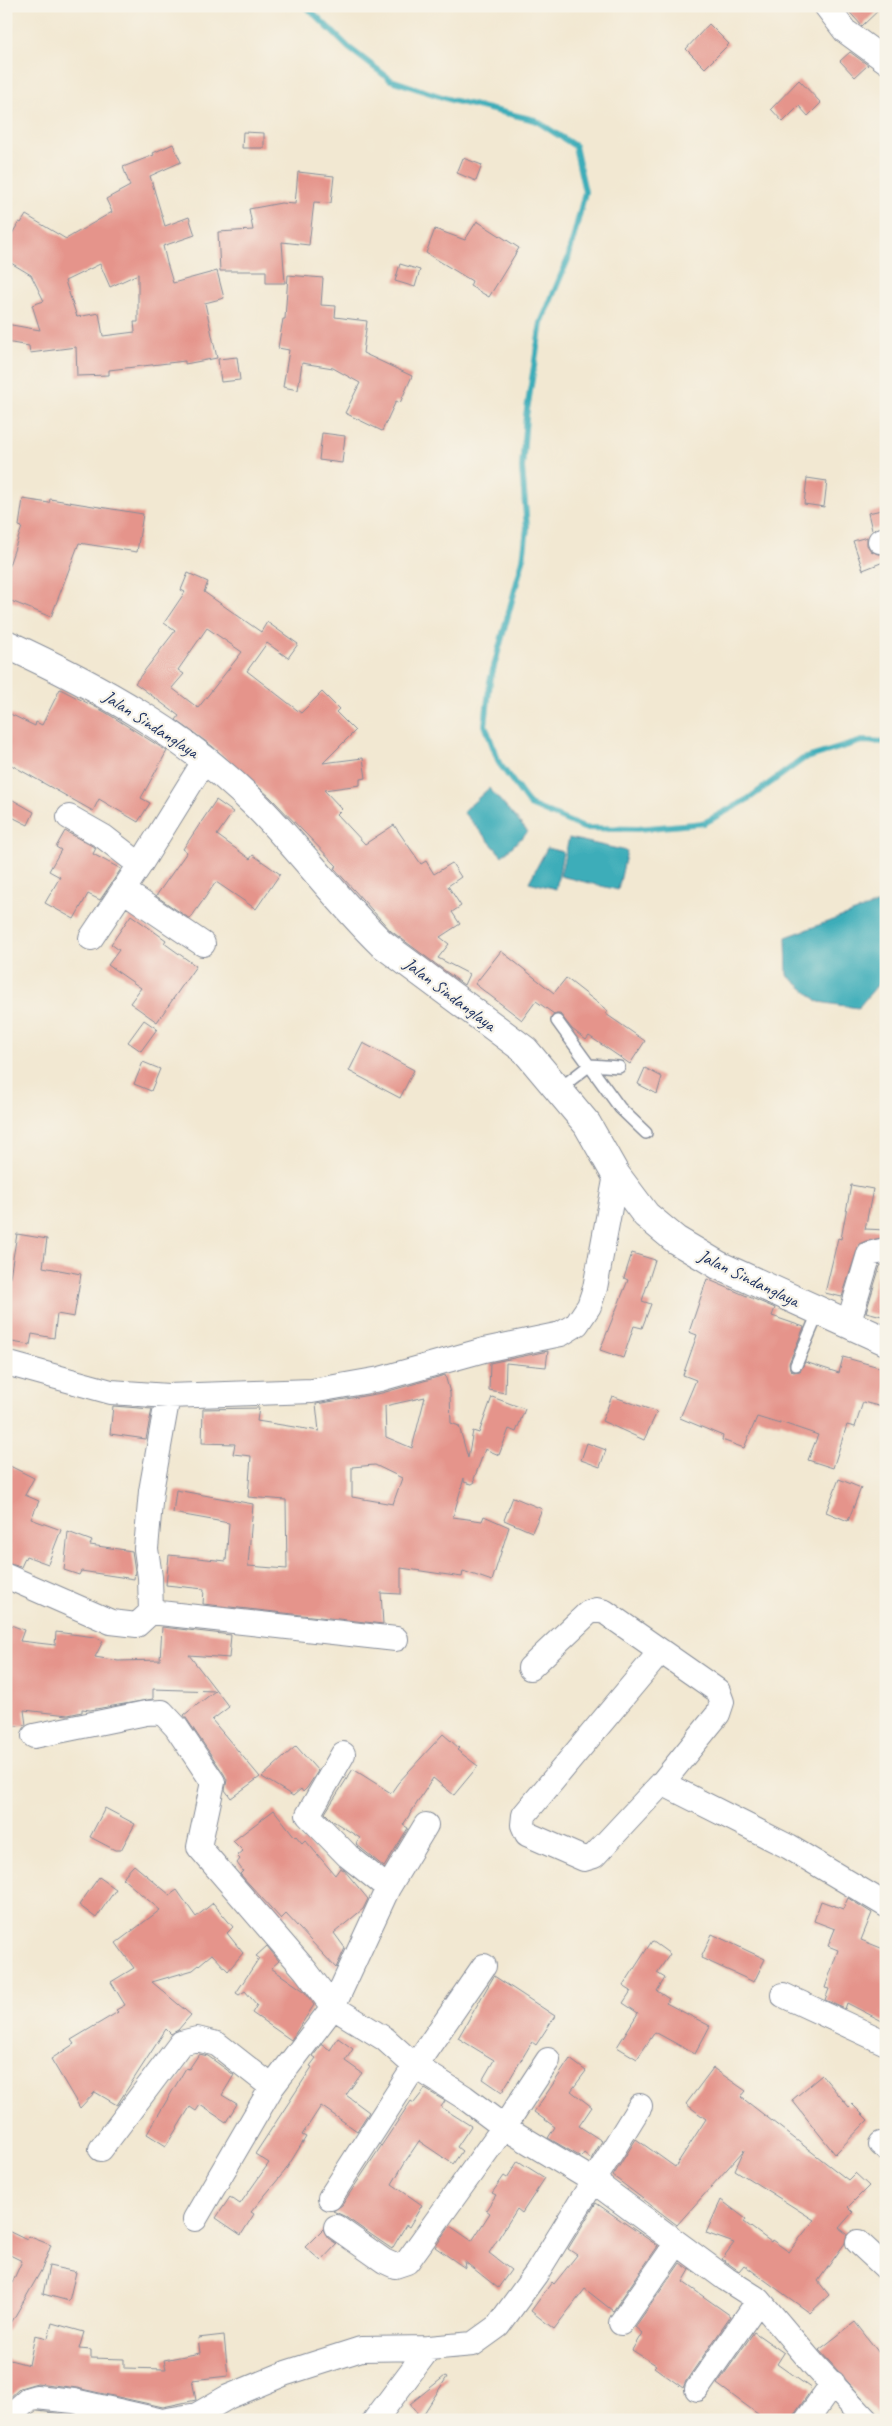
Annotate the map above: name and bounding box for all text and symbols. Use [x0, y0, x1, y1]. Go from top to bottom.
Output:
street label: Jalan Sindanglaya [98, 684, 204, 764]
street label: Jalan Sindanglaya [399, 952, 502, 1037]
street label: Jalan Sindanglaya [694, 1244, 804, 1313]

